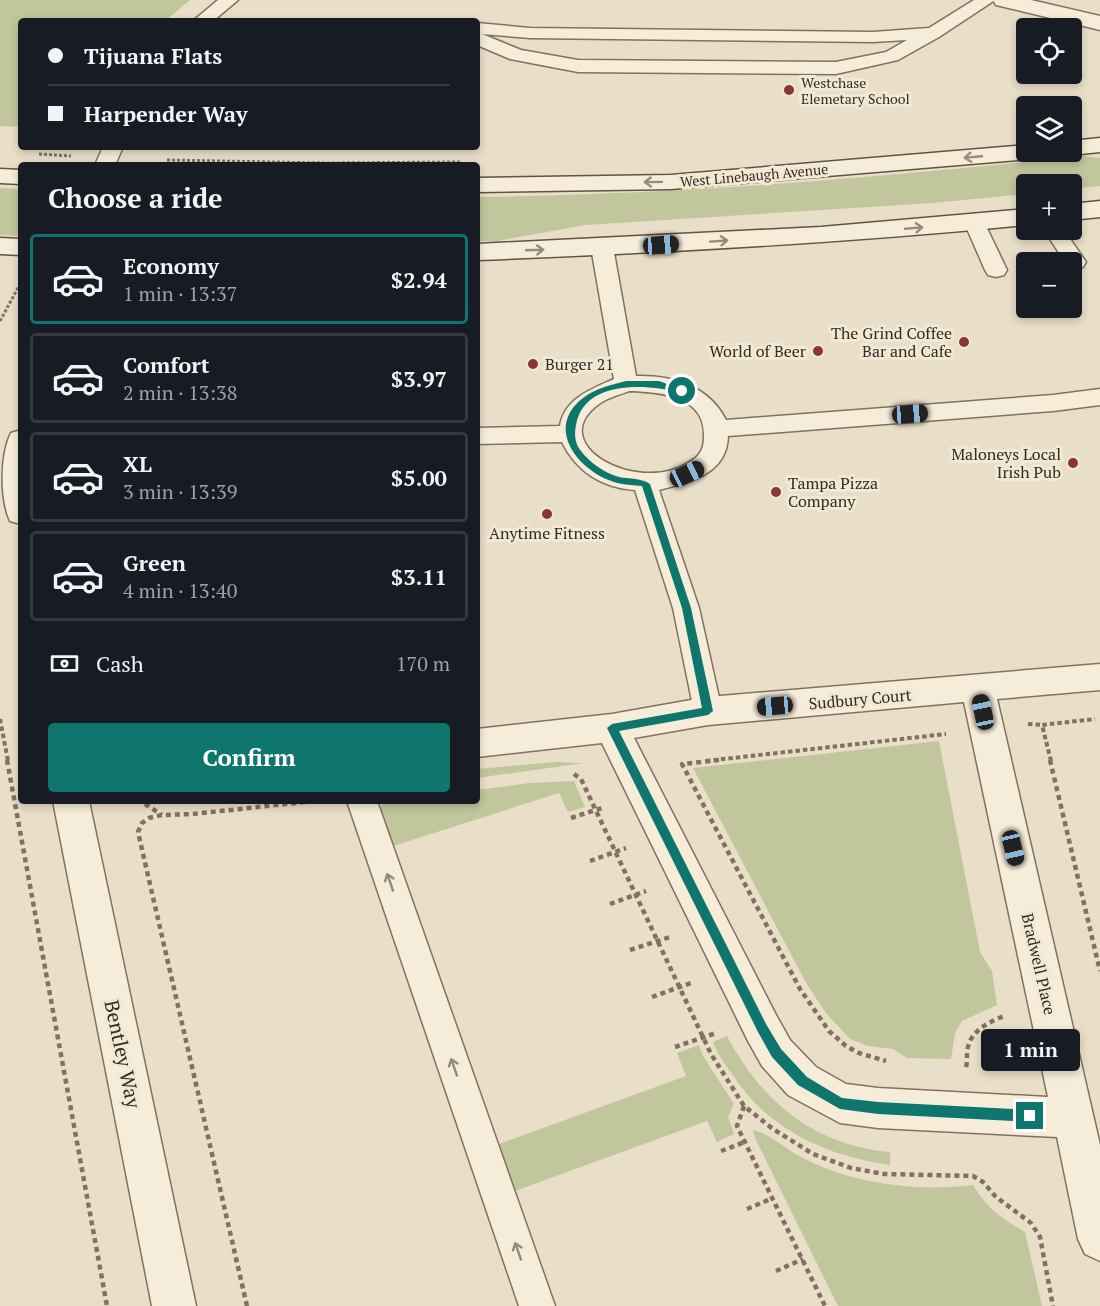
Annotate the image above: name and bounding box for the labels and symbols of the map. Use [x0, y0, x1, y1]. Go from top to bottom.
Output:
place label: Westchase Elemetary School [801, 73, 910, 108]
marker: Westchase Elemetary School [782, 83, 796, 97]
one-way arrow [963, 152, 983, 163]
street label: West Linebaugh Avenue [679, 159, 829, 191]
one-way arrow [643, 176, 663, 188]
one-way arrow [903, 222, 923, 233]
car [642, 235, 680, 255]
one-way arrow [709, 236, 729, 247]
one-way arrow [525, 245, 545, 256]
place label: The Grind Coffee Bar and Cafe [831, 322, 952, 362]
marker: The Grind Coffee Bar and Cafe [957, 335, 971, 349]
place label: World of Beer [709, 340, 807, 362]
marker: World of Beer [811, 344, 825, 358]
place label: Burger 21 [545, 353, 614, 375]
marker: Burger 21 [526, 357, 540, 371]
route start [668, 377, 695, 404]
car [891, 404, 929, 424]
place label: Maloneys Local Irish Pub [951, 443, 1061, 483]
marker: Maloneys Local Irish Pub [1066, 456, 1080, 470]
car [667, 458, 707, 490]
place label: Tampa Pizza Company [788, 472, 878, 512]
marker: Tampa Pizza Company [769, 485, 783, 499]
marker: Anytime Fitness [540, 507, 554, 521]
place label: Anytime Fitness [489, 522, 605, 544]
street label: Sudbury Court [808, 684, 912, 714]
car [970, 693, 996, 731]
car [756, 695, 794, 717]
car [1000, 828, 1026, 868]
one-way arrow [384, 873, 395, 892]
street label: Bradwell Place [1017, 911, 1061, 1017]
street label: Bentley Way [98, 997, 148, 1111]
callout: 1 min [980, 1029, 1080, 1071]
one-way arrow [448, 1057, 459, 1076]
route end [1016, 1102, 1043, 1129]
one-way arrow [512, 1242, 523, 1261]

